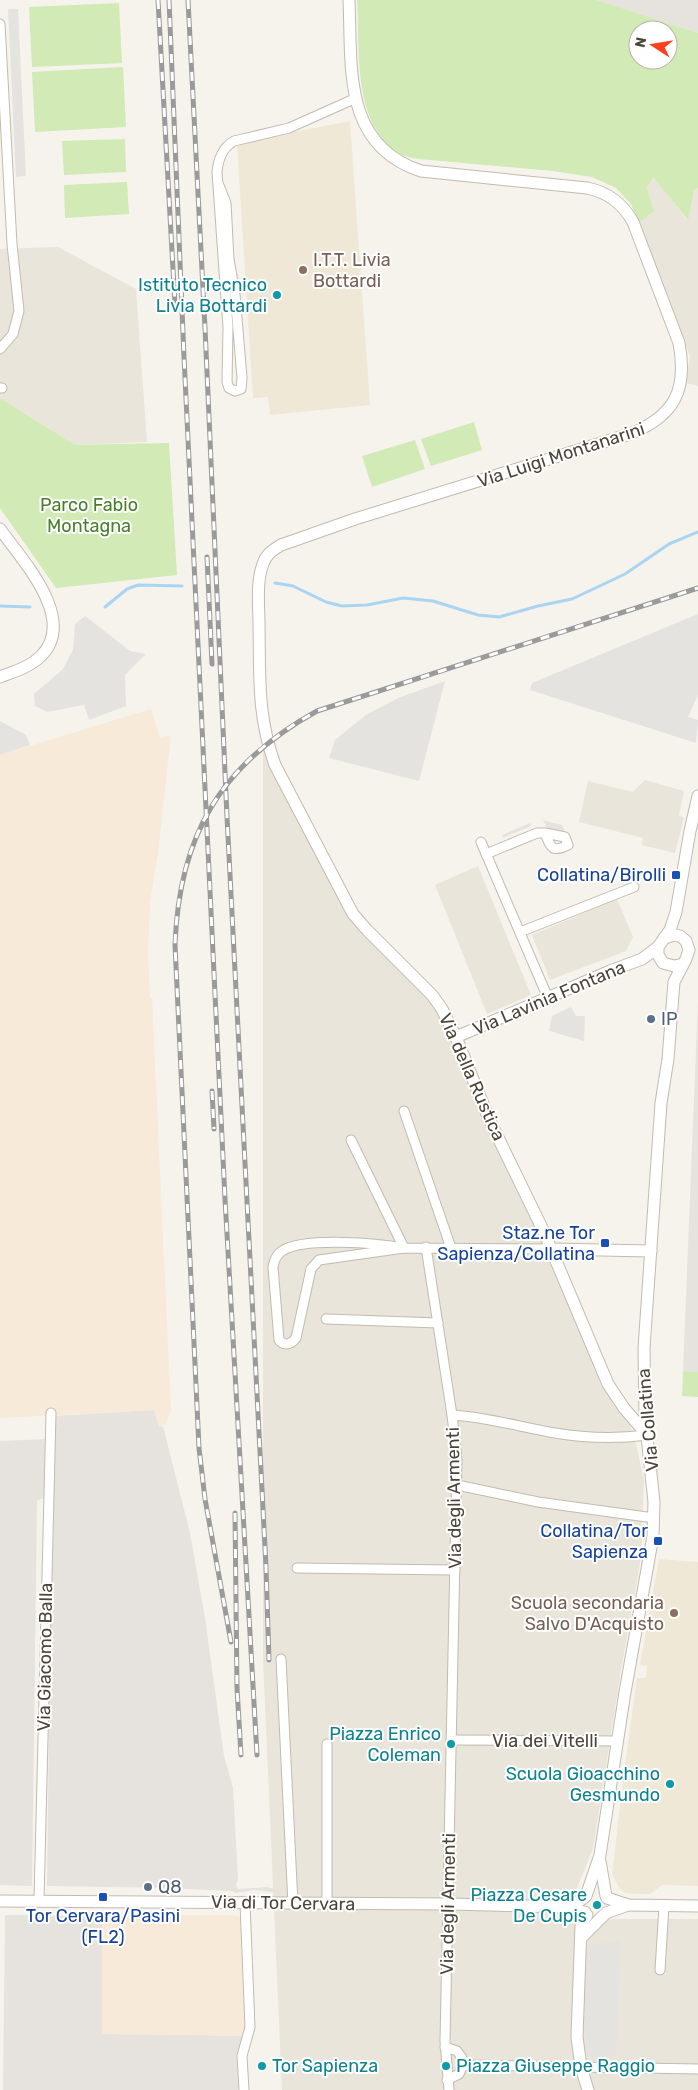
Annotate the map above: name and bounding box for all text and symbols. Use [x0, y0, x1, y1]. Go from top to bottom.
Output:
north arrow [628, 20, 678, 70]
text: N [631, 36, 650, 49]
place label: I.T.T. Livia Bottardi [313, 249, 391, 292]
marker: I.T.T. Livia Bottardi [297, 264, 309, 276]
place label: Istituto Tecnico Livia Bottardi [138, 274, 267, 317]
marker: Istituto Tecnico Livia Bottardi [271, 289, 283, 301]
street label: Via Luigi Montanarini [475, 418, 647, 492]
park label: Parco Fabio Montagna [40, 494, 138, 537]
place label: Collatina/Birolli [537, 864, 666, 886]
marker: Collatina/Birolli [670, 869, 682, 881]
street label: Via Lavinia Fontana [469, 956, 629, 1040]
place label: IP [661, 1008, 677, 1030]
street label: Via della Rustica [434, 1010, 510, 1144]
marker: IP [645, 1013, 657, 1025]
place label: Staz.ne Tor Sapienza/Collatina [437, 1222, 595, 1265]
marker: Staz.ne Tor Sapienza/Collatina [599, 1237, 611, 1249]
street label: Via Collatina [633, 1367, 663, 1473]
street label: Via degli Armenti [442, 1427, 466, 1569]
place label: Collatina/Tor Sapienza [540, 1520, 648, 1563]
marker: Collatina/Tor Sapienza [652, 1535, 664, 1547]
street label: Via Giacomo Balla [33, 1582, 57, 1732]
place label: Scuola secondaria Salvo D'Acquisto [511, 1592, 664, 1635]
marker: Scuola secondaria Salvo D'Acquisto [668, 1607, 680, 1619]
place label: Piazza Enrico Coleman [329, 1723, 441, 1766]
street label: Via dei Vitelli [492, 1730, 598, 1752]
marker: Piazza Enrico Coleman [445, 1738, 457, 1750]
place label: Scuola Gioacchino Gesmundo [506, 1763, 660, 1806]
marker: Scuola Gioacchino Gesmundo [664, 1778, 676, 1790]
street label: Via degli Armenti [436, 1833, 460, 1975]
place label: Q8 [158, 1876, 182, 1898]
marker: Q8 [142, 1881, 154, 1893]
place label: Piazza Cesare De Cupis [471, 1884, 587, 1927]
marker: Tor Cervara/Pasini (FL2) [97, 1891, 109, 1903]
street label: Via di Tor Cervara [211, 1891, 355, 1915]
marker: Piazza Cesare De Cupis [591, 1899, 603, 1911]
place label: Tor Cervara/Pasini (FL2) [26, 1905, 180, 1948]
place label: Tor Sapienza [272, 2055, 378, 2077]
place label: Piazza Giuseppe Raggio [456, 2055, 655, 2077]
marker: Tor Sapienza [256, 2060, 268, 2072]
marker: Piazza Giuseppe Raggio [440, 2060, 452, 2072]

